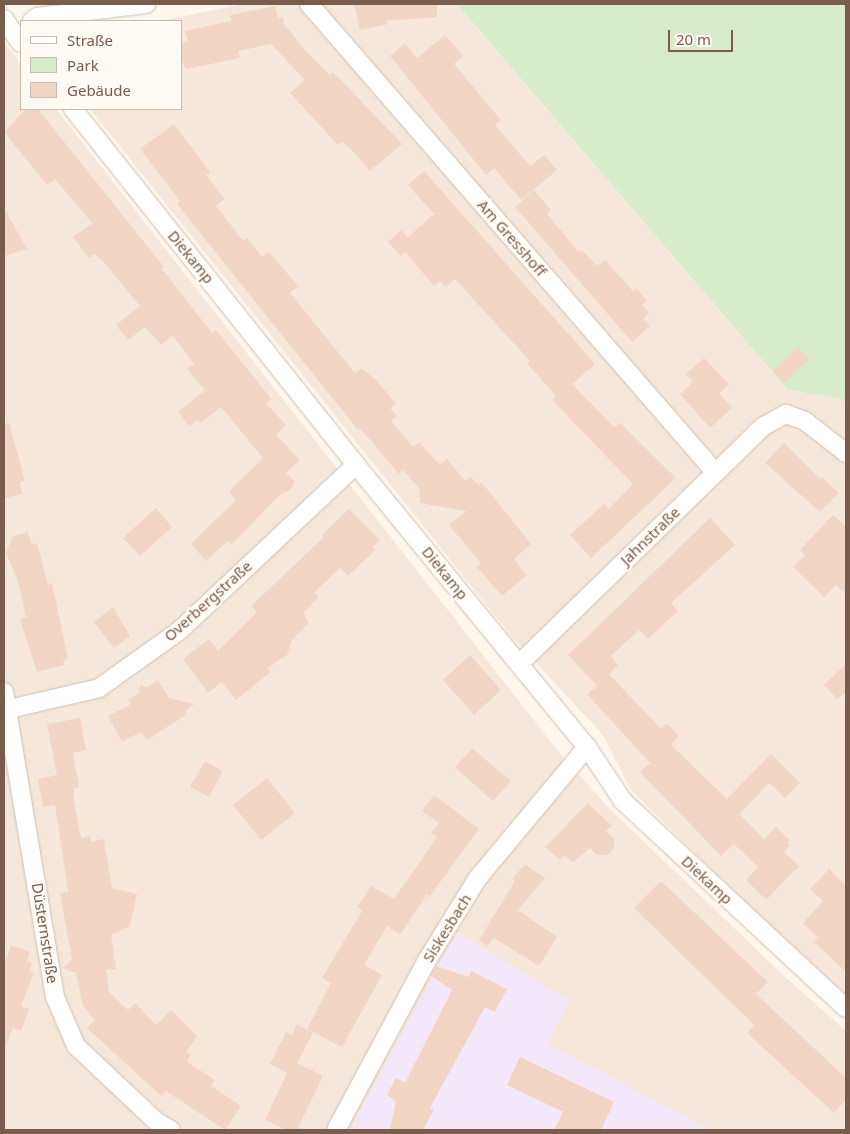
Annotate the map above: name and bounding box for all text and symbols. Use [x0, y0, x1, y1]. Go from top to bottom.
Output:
legend [20, 20, 182, 110]
scale bar [670, 20, 735, 52]
text: 20 m [676, 29, 711, 49]
text: Straße [67, 30, 113, 50]
text: Park [67, 55, 99, 75]
text: Gebäude [67, 80, 131, 100]
street label: Am Gresshoff [474, 196, 550, 280]
street label: Diekamp [164, 227, 218, 287]
street label: Jahnstraße [616, 503, 684, 569]
street label: Diekamp [418, 543, 472, 603]
street label: Overbergstraße [160, 557, 256, 645]
street label: Diekamp [678, 852, 736, 908]
street label: Düsternstraße [28, 881, 62, 985]
street label: Siskesbach [419, 891, 475, 965]

